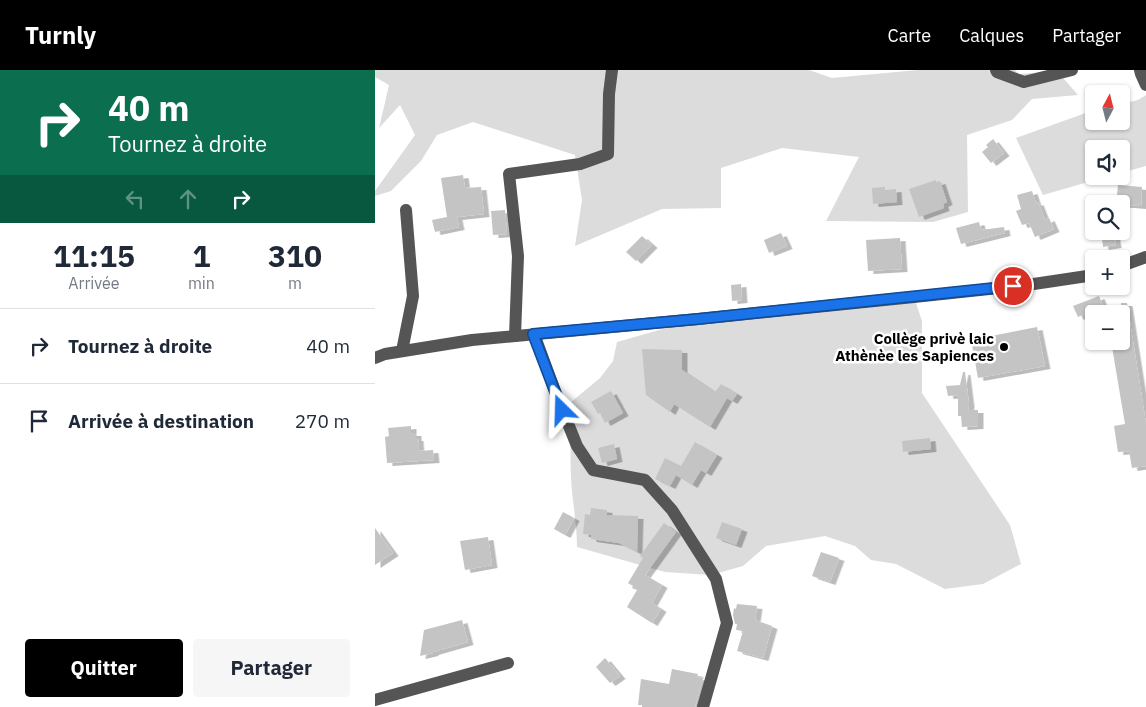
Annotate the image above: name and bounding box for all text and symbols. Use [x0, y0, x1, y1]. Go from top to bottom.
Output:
text: Turnly [25, 19, 96, 51]
text: Carte [888, 24, 931, 47]
text: Calques [959, 24, 1024, 47]
text: Partager [1052, 24, 1121, 47]
text: 40 m [108, 85, 190, 131]
north arrow [1085, 85, 1130, 130]
map controls [1085, 85, 1130, 350]
icon: right [25, 90, 90, 155]
text: Tournez à droite [108, 129, 267, 158]
button: sound [1085, 140, 1130, 185]
icon: left [121, 185, 149, 213]
icon: ahead [174, 185, 202, 213]
icon: right [227, 185, 255, 213]
button: search [1085, 195, 1130, 240]
text: 11:15 [53, 236, 135, 275]
text: 1 [192, 236, 210, 275]
text: 310 [268, 236, 322, 275]
button: + [1085, 250, 1130, 295]
pin [992, 265, 1034, 307]
icon: arrive [999, 272, 1027, 300]
text: Arrivée [68, 273, 120, 293]
text: min [188, 273, 215, 293]
text: m [288, 273, 302, 293]
button: − [1085, 305, 1130, 350]
place label: Collège privè laic Athènèe les Sapiences [835, 329, 994, 365]
icon: right [25, 332, 53, 360]
text: Tournez à droite [68, 334, 212, 358]
text: 40 m [306, 334, 350, 358]
marker: Collège privè laic Athènèe les Sapiences [998, 341, 1010, 353]
position arrow [535, 383, 587, 435]
icon: arrive [25, 407, 53, 435]
text: Arrivée à destination [68, 409, 254, 433]
text: 270 m [295, 409, 350, 433]
button: Quitter [25, 639, 183, 697]
button: Partager [193, 639, 350, 697]

